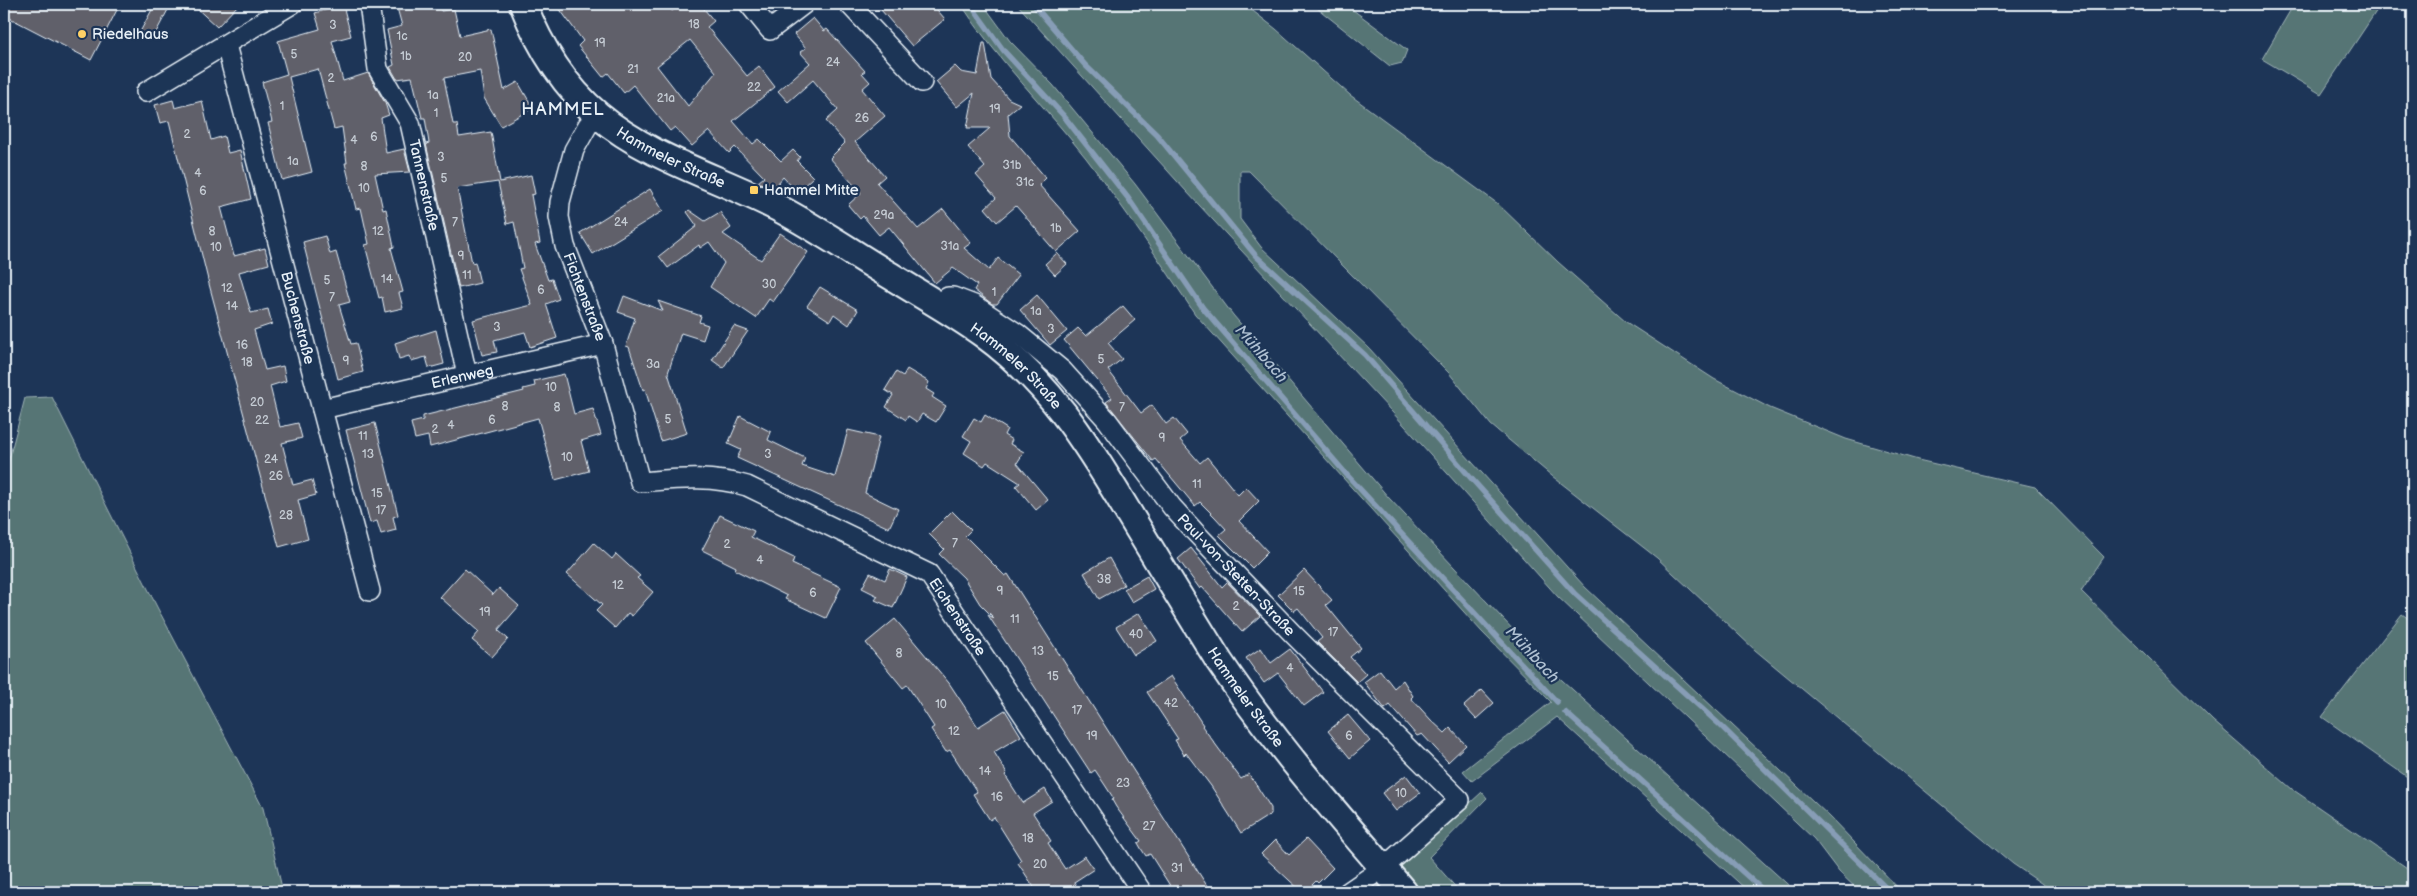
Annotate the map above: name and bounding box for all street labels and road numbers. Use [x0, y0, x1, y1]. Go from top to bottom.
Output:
street label: Hammeler Straße [613, 122, 728, 192]
street label: Tannenstraße [404, 137, 444, 233]
street label: Fichtenstraße [559, 250, 610, 344]
street label: Buchenstraße [277, 269, 319, 366]
street label: Hammeler Straße [966, 318, 1066, 413]
street label: Erlenweg [429, 360, 495, 393]
street label: Paul-von-Stetten-Straße [1173, 510, 1299, 640]
street label: Eichenstraße [925, 574, 991, 660]
street label: Hammeler Straße [1203, 643, 1288, 751]

